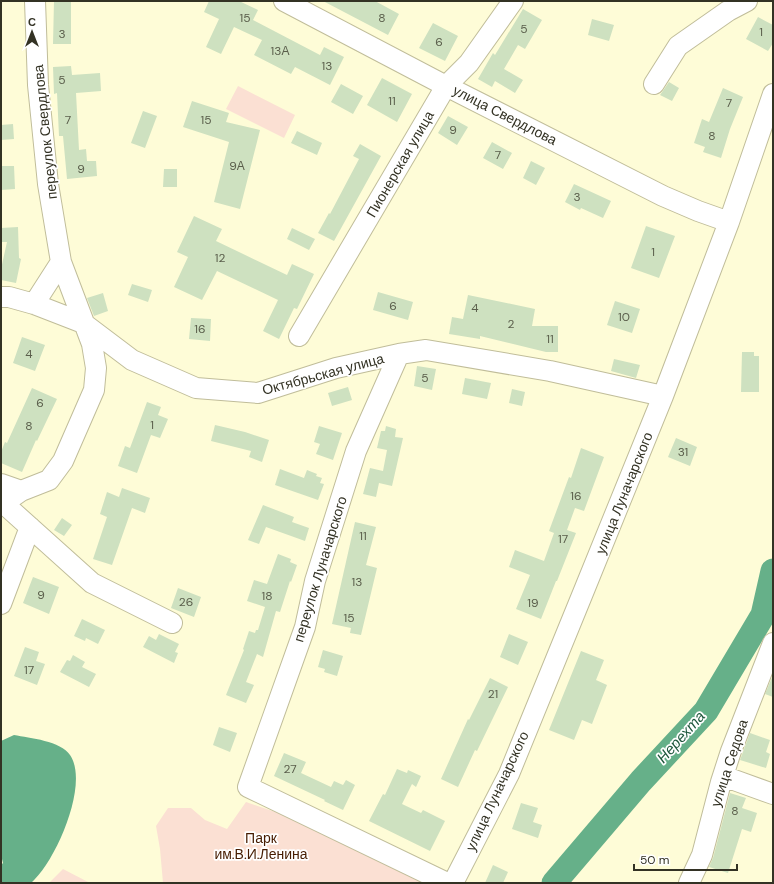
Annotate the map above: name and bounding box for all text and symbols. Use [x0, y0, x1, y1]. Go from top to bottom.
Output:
house number: 15 [239, 10, 251, 26]
house number: 8 [378, 10, 386, 26]
north arrow [12, 12, 52, 52]
text: С [28, 15, 36, 29]
house number: 5 [520, 21, 528, 37]
house number: 1 [759, 24, 763, 40]
house number: 3 [58, 26, 66, 42]
house number: 6 [435, 34, 443, 50]
house number: 13А [271, 43, 289, 59]
house number: 13 [322, 58, 332, 74]
street label: переулок Свердлова [29, 64, 61, 200]
house number: 5 [58, 72, 66, 88]
street label: улица Свердлова [450, 81, 560, 149]
house number: 11 [388, 93, 396, 109]
house number: 7 [726, 95, 732, 111]
street label: Пионерская улица [362, 107, 438, 220]
house number: 7 [65, 112, 71, 128]
house number: 15 [200, 112, 212, 128]
house number: 9 [449, 122, 457, 138]
house number: 8 [708, 128, 716, 144]
house number: 7 [495, 147, 501, 163]
house number: 9А [229, 158, 245, 174]
house number: 9 [77, 161, 85, 177]
house number: 3 [573, 189, 581, 205]
house number: 1 [651, 244, 655, 260]
house number: 12 [215, 250, 225, 266]
house number: 6 [389, 298, 397, 314]
house number: 4 [471, 300, 479, 316]
house number: 10 [618, 309, 630, 325]
house number: 2 [508, 316, 515, 332]
house number: 16 [194, 321, 206, 337]
house number: 11 [546, 331, 554, 347]
house number: 4 [25, 346, 33, 362]
street label: Октябрьская улица [260, 349, 386, 399]
house number: 5 [421, 370, 429, 386]
house number: 6 [36, 395, 44, 411]
house number: 1 [150, 417, 154, 433]
house number: 8 [25, 418, 33, 434]
street label: улица Луначарского [591, 429, 657, 557]
house number: 31 [678, 444, 688, 460]
house number: 16 [570, 488, 582, 504]
street label: переулок Луначарского [289, 494, 351, 644]
house number: 11 [359, 528, 367, 544]
house number: 17 [558, 531, 568, 547]
house number: 13 [352, 574, 362, 590]
house number: 9 [37, 587, 45, 603]
house number: 18 [261, 588, 273, 604]
house number: 26 [179, 594, 193, 610]
house number: 19 [527, 595, 539, 611]
house number: 15 [343, 610, 355, 626]
house number: 17 [24, 662, 34, 678]
house number: 21 [488, 686, 498, 702]
water label: Нерехта [652, 707, 710, 767]
street label: улица Седова [706, 717, 752, 809]
street label: улица Луначарского [461, 728, 533, 854]
house number: 27 [283, 761, 297, 777]
house number: 8 [731, 803, 739, 819]
park label: Парк им.В.И.Ленина [214, 829, 308, 863]
scale bar [634, 846, 737, 872]
text: 50 m [640, 852, 669, 868]

